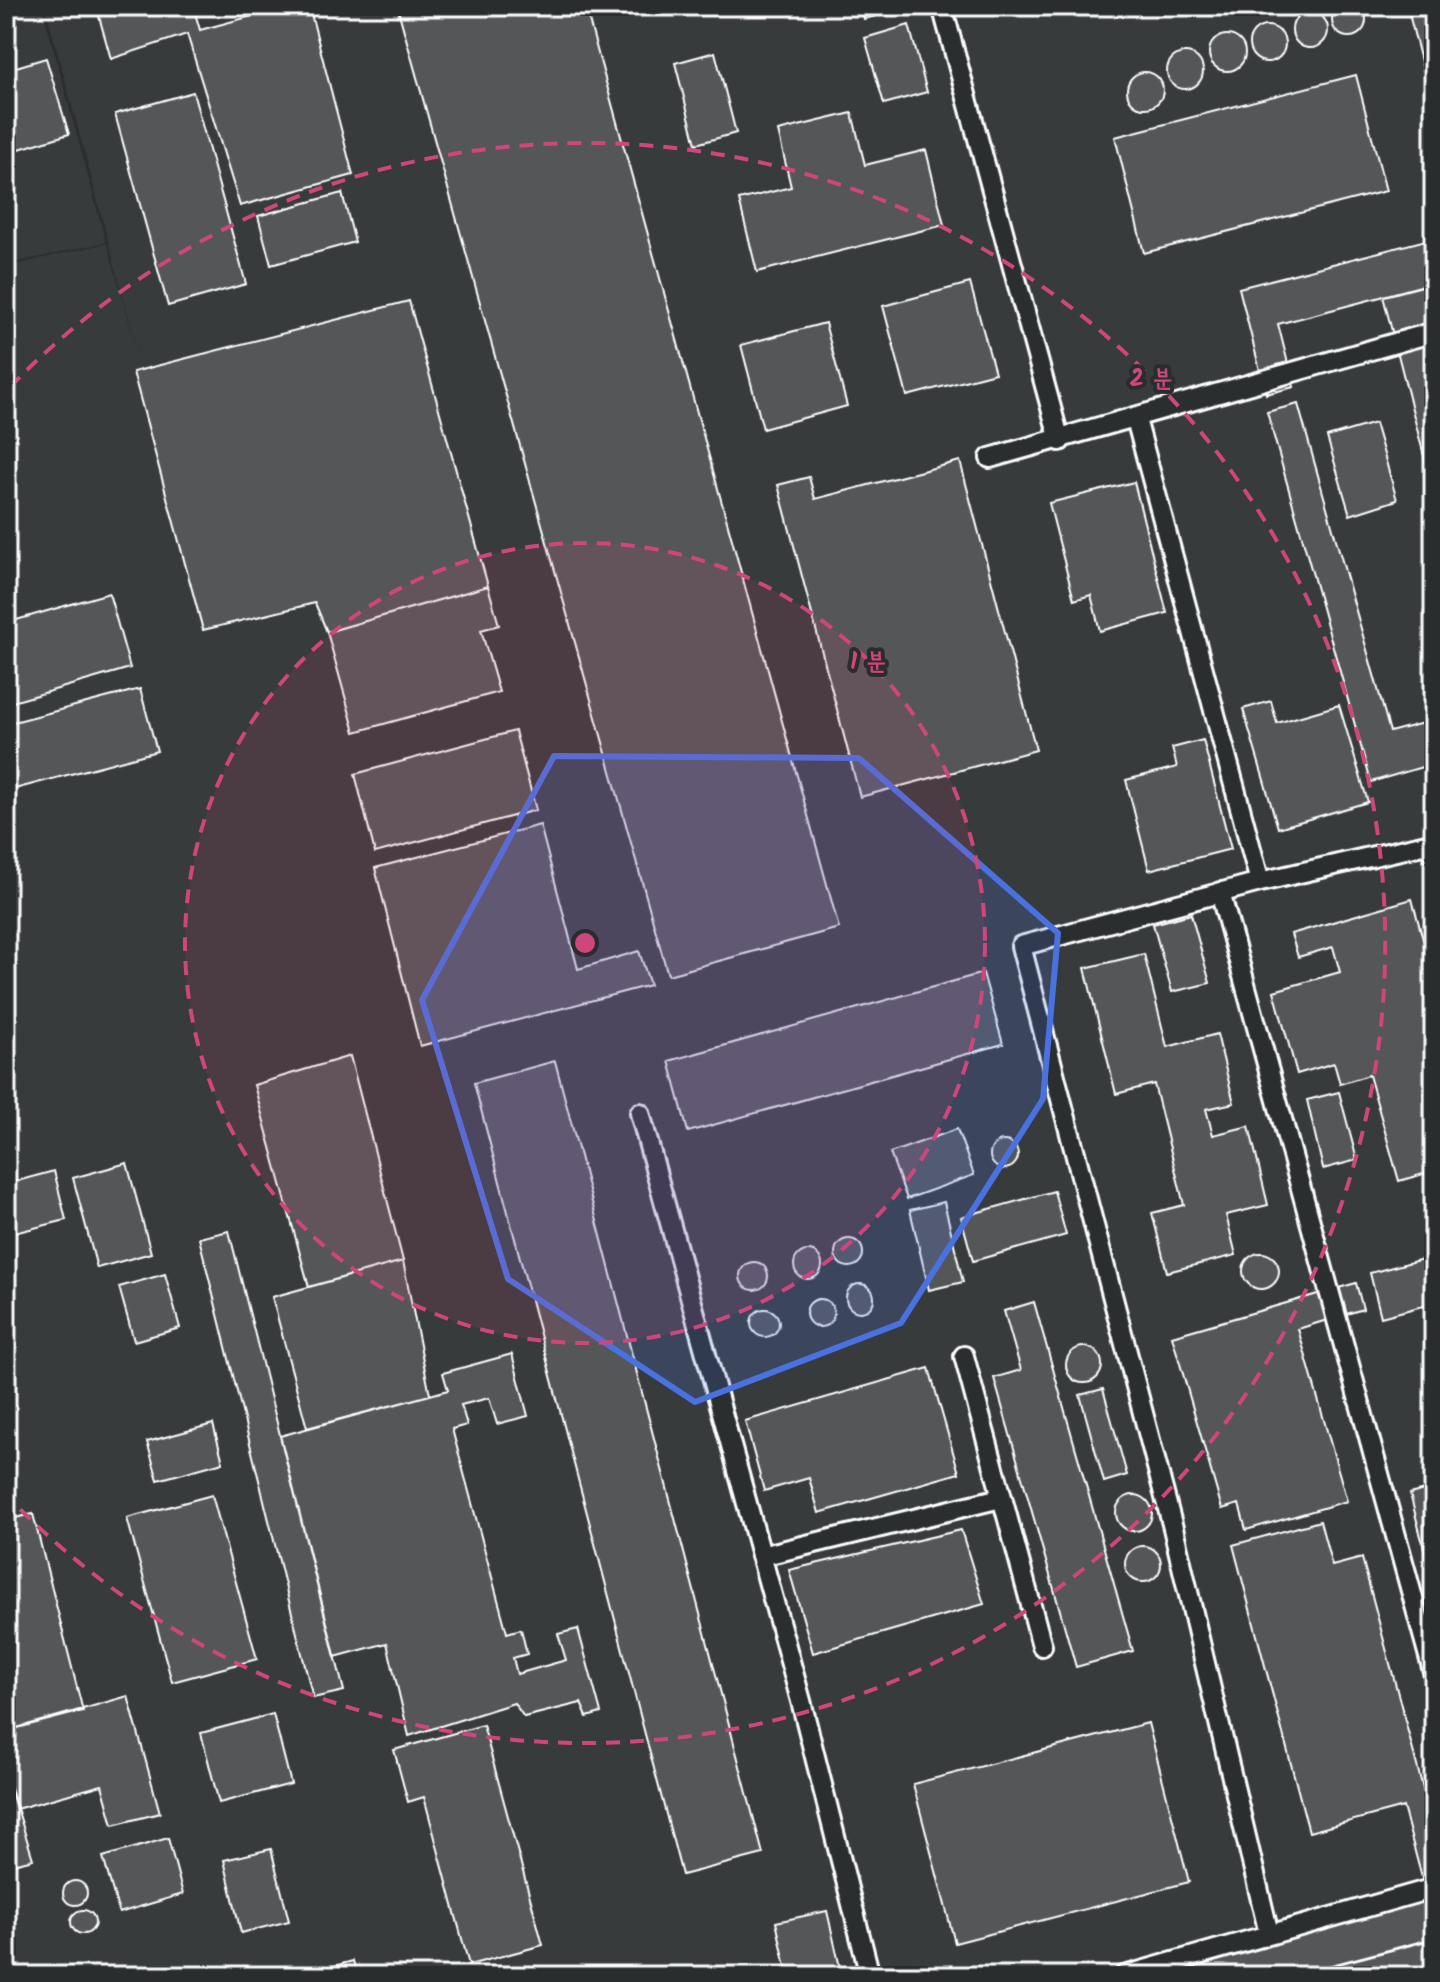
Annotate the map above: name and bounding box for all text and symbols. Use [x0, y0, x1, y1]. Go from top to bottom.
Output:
text: 2 분 [1130, 360, 1172, 399]
text: 1 분 [850, 643, 886, 682]
centre of rings [571, 929, 599, 957]

